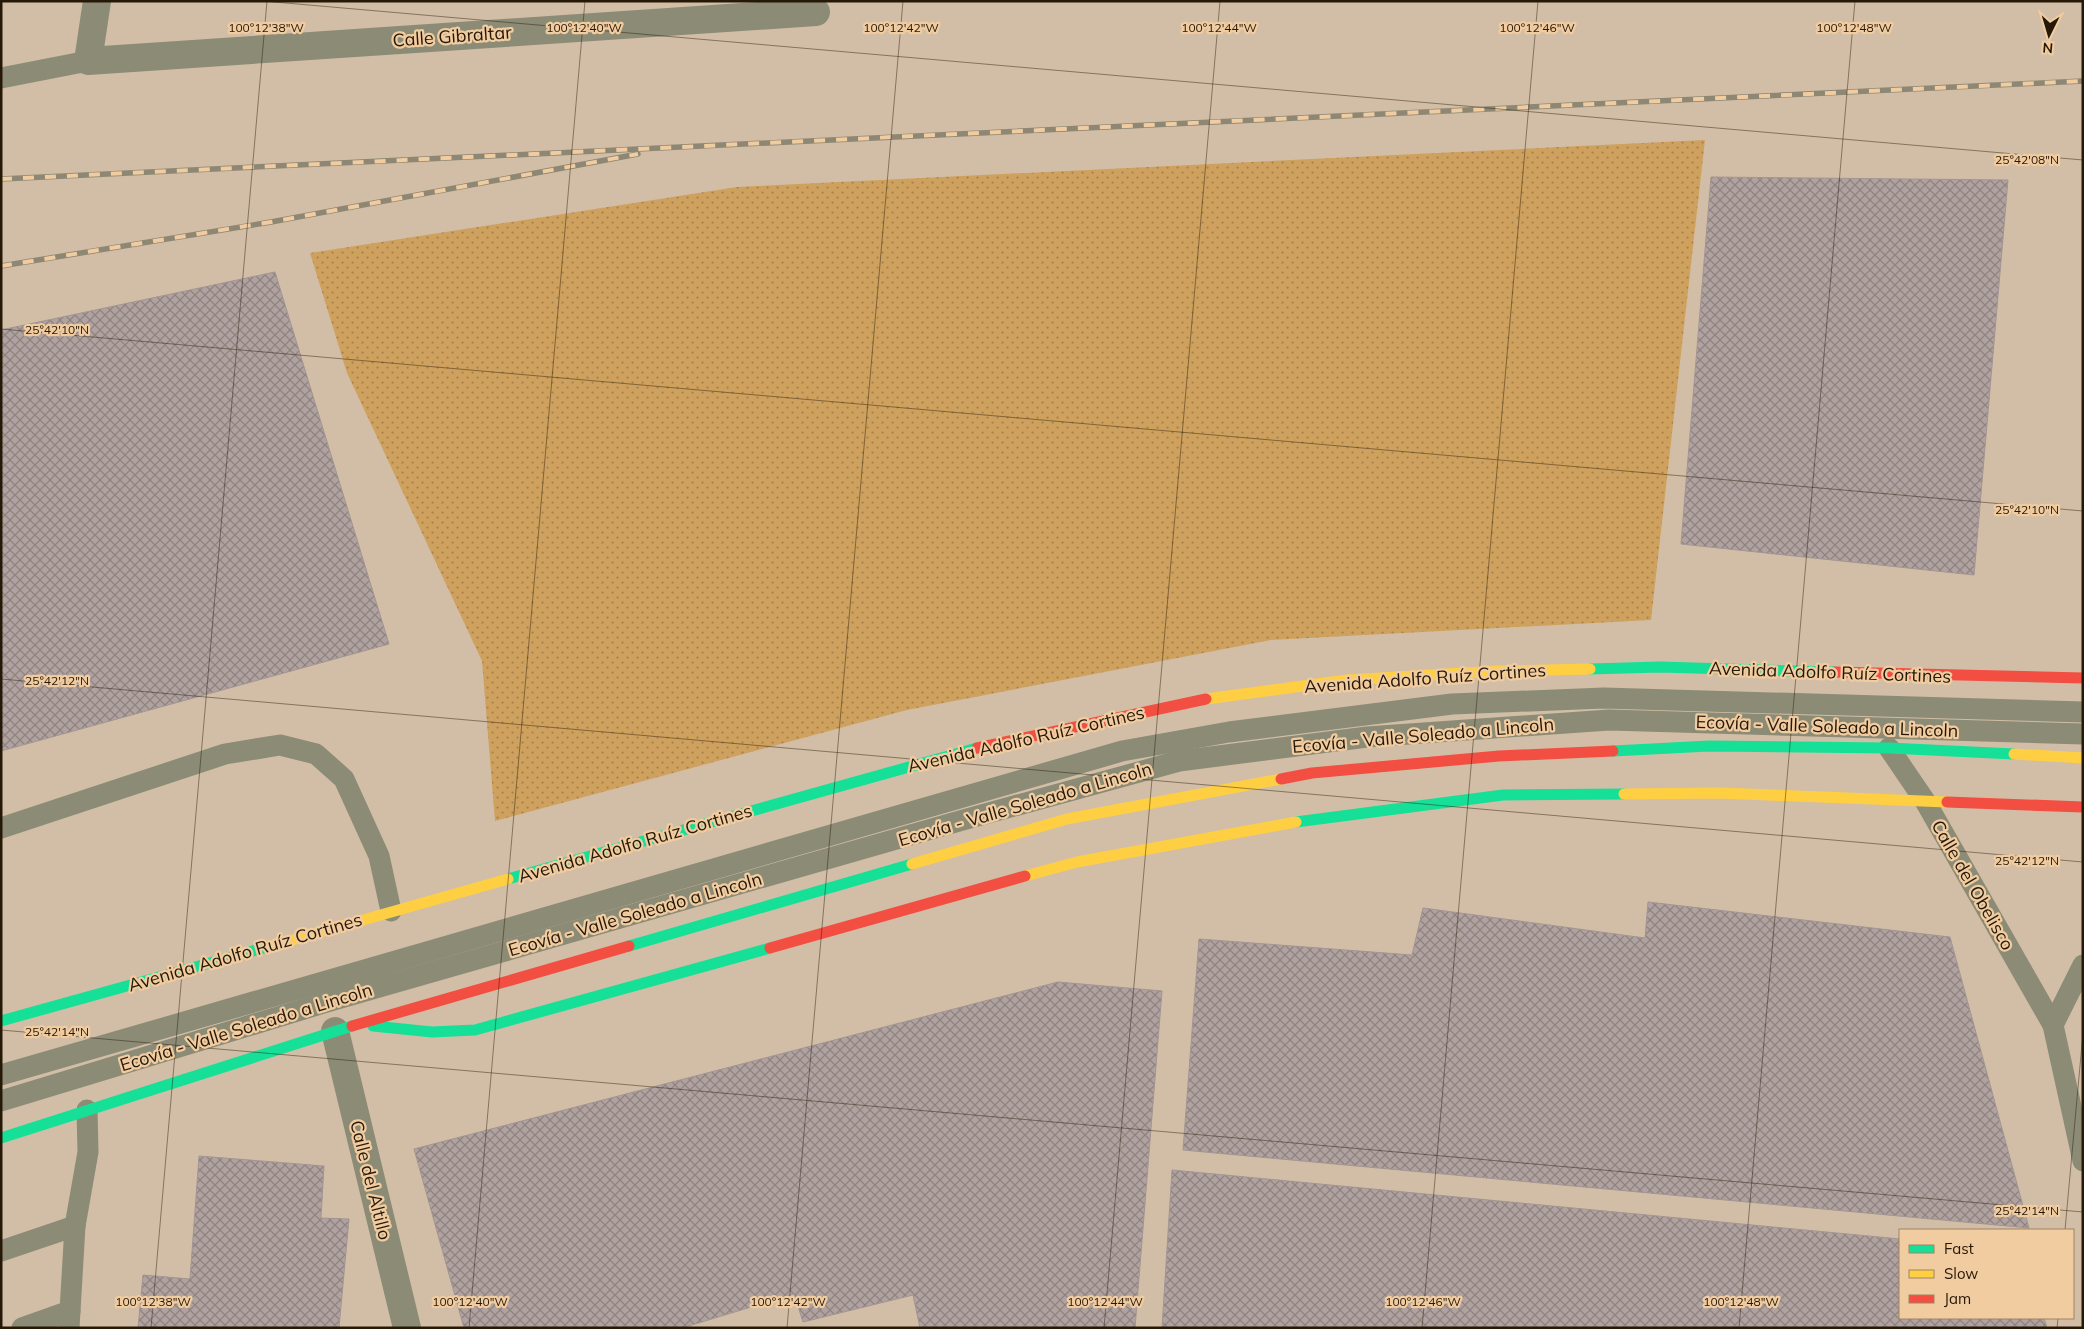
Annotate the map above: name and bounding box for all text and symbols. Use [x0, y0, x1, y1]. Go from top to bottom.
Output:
north arrow [2024, 10, 2074, 60]
text: 100°12'38"W [228, 20, 304, 35]
street label: Calle Gibraltar [392, 20, 513, 52]
text: 100°12'40"W [546, 20, 622, 35]
text: 100°12'42"W [863, 20, 939, 35]
text: 100°12'44"W [1181, 20, 1257, 35]
text: 100°12'46"W [1499, 20, 1575, 35]
text: 100°12'48"W [1816, 20, 1892, 35]
text: N [2042, 39, 2054, 57]
text: 25°42'08"N [1995, 152, 2059, 167]
text: 25°42'10"N [25, 322, 89, 337]
text: 25°42'10"N [1995, 502, 2059, 517]
street label: Avenida Adolfo Ruíz Cortines [1708, 656, 1952, 688]
street label: Avenida Adolfo Ruíz Cortines [1303, 658, 1547, 698]
text: 25°42'12"N [25, 673, 89, 688]
street label: Avenida Adolfo Ruíz Cortines [905, 701, 1147, 777]
street label: Ecovía - Valle Soleado a Lincoln [1695, 710, 1959, 742]
street label: Ecovía - Valle Soleado a Lincoln [1291, 712, 1555, 758]
street label: Ecovía - Valle Soleado a Lincoln [896, 757, 1154, 851]
street label: Avenida Adolfo Ruíz Cortines [515, 799, 755, 887]
street label: Calle del Obelisco [1926, 816, 2020, 954]
text: 25°42'12"N [1995, 853, 2059, 868]
street label: Ecovía - Valle Soleado a Lincoln [506, 867, 764, 961]
street label: Avenida Adolfo Ruíz Cortines [125, 908, 365, 996]
street label: Ecovía - Valle Soleado a Lincoln [117, 978, 375, 1076]
text: 25°42'14"N [25, 1024, 89, 1039]
street label: Calle del Altillo [345, 1118, 397, 1242]
text: 25°42'14"N [1995, 1203, 2059, 1218]
legend [1899, 1229, 2074, 1319]
text: Fast [1944, 1239, 1974, 1258]
text: Slow [1944, 1264, 1978, 1283]
text: Jam [1944, 1289, 1971, 1308]
text: 100°12'38"W [115, 1294, 191, 1309]
text: 100°12'40"W [432, 1294, 508, 1309]
text: 100°12'42"W [750, 1294, 826, 1309]
text: 100°12'44"W [1067, 1294, 1143, 1309]
text: 100°12'46"W [1385, 1294, 1461, 1309]
text: 100°12'48"W [1703, 1294, 1779, 1309]

